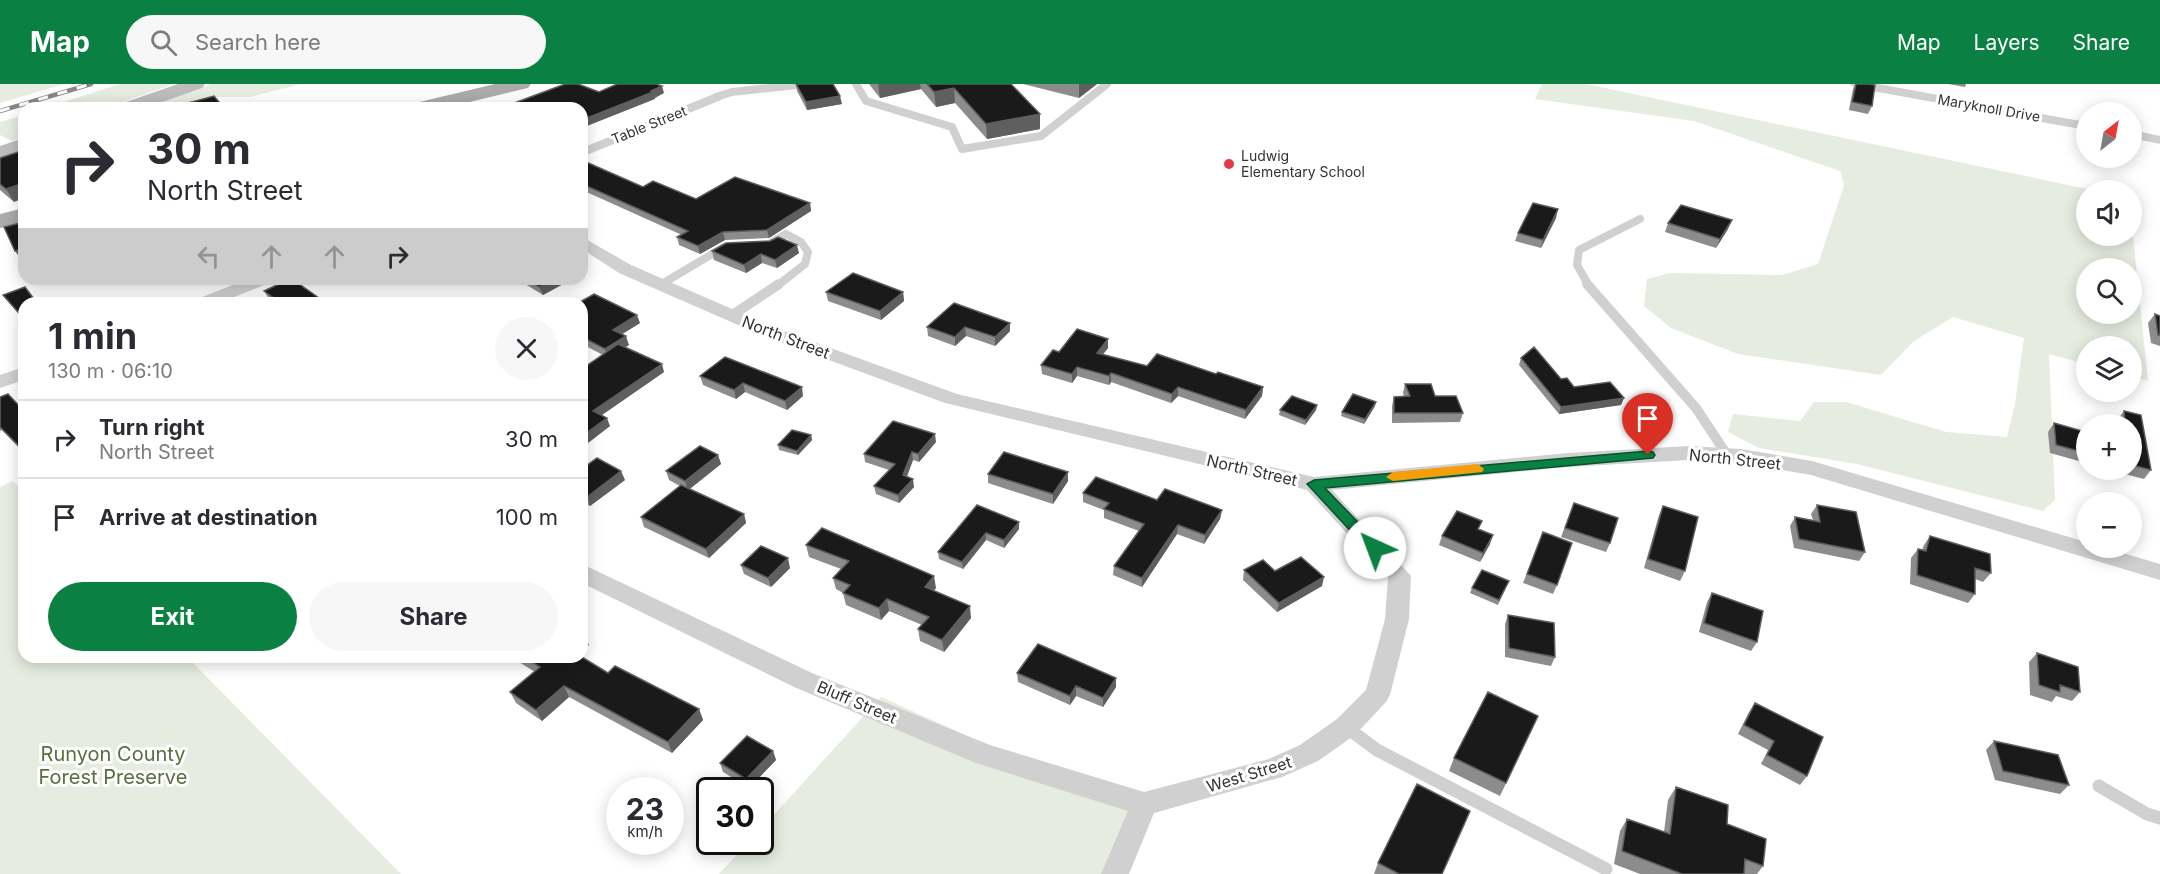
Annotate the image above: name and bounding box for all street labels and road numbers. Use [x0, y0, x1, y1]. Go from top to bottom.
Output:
street label: Maryknoll Drive [1937, 90, 2042, 125]
street label: Table Street [609, 102, 689, 147]
street label: North Street [739, 311, 833, 363]
street label: North Street [1688, 444, 1782, 474]
street label: North Street [1205, 450, 1299, 490]
street label: Bluff Street [814, 676, 900, 728]
street label: West Street [1204, 752, 1294, 796]

